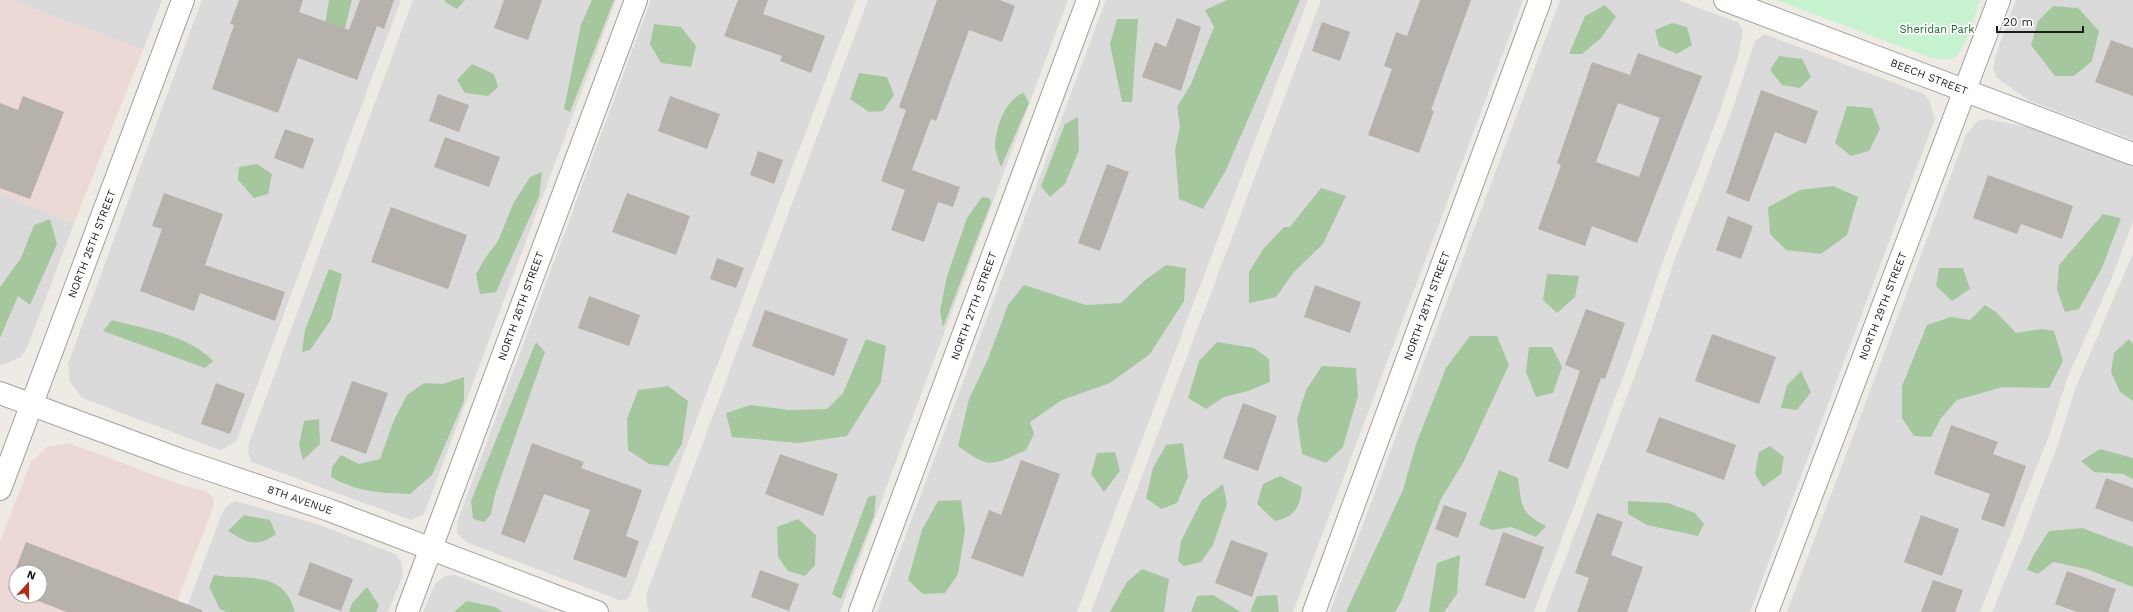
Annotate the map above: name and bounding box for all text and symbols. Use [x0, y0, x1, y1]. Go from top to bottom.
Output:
scale bar [1997, 8, 2083, 34]
text: 20 m [2003, 15, 2033, 29]
park label: Sheridan Park [1900, 23, 1974, 36]
street label: BEECH STREET [1888, 56, 1970, 98]
street label: NORTH 25TH STREET [65, 188, 119, 300]
street label: NORTH 28TH STREET [1401, 249, 1453, 362]
street label: NORTH 26TH STREET [495, 250, 547, 362]
street label: NORTH 27TH STREET [948, 250, 1000, 362]
street label: NORTH 29TH STREET [1856, 250, 1910, 362]
street label: 8TH AVENUE [266, 483, 334, 517]
north arrow [8, 564, 48, 604]
text: N [25, 568, 38, 583]

